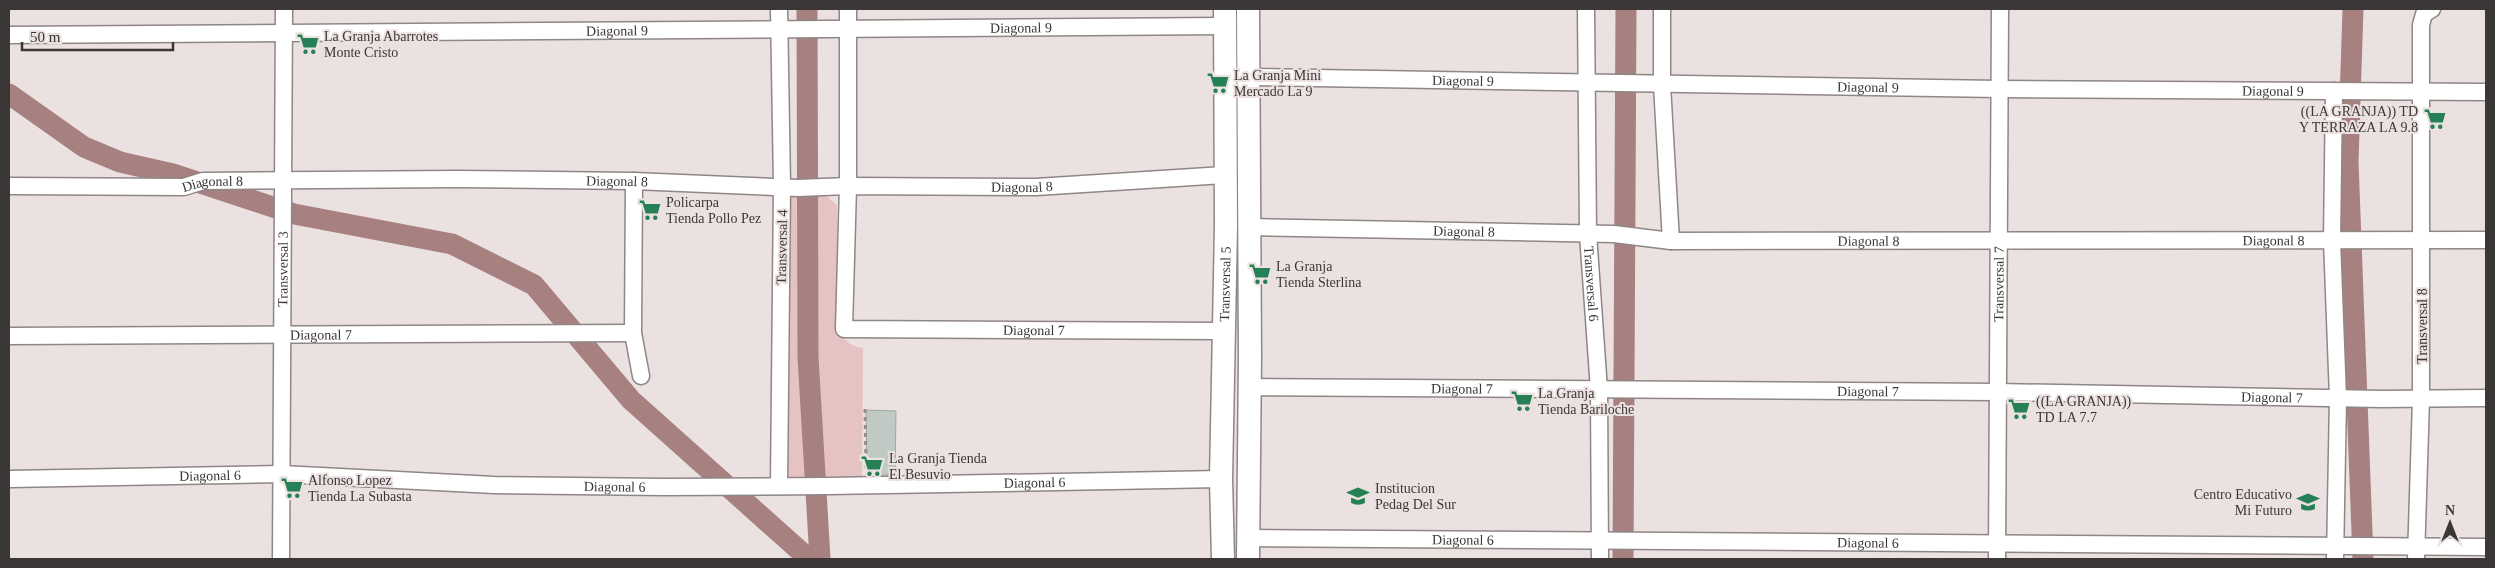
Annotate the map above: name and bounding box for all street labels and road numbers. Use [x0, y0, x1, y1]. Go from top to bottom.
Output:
street label: Diagonal 9 [990, 20, 1052, 35]
street label: Diagonal 9 [586, 23, 648, 38]
street label: Diagonal 9 [1432, 72, 1494, 88]
street label: Diagonal 9 [1837, 79, 1899, 95]
street label: Diagonal 9 [2242, 83, 2304, 98]
street label: Diagonal 8 [180, 173, 243, 195]
street label: Diagonal 8 [586, 173, 648, 189]
street label: Diagonal 8 [991, 178, 1053, 195]
street label: Transversal 4 [774, 209, 790, 285]
street label: Diagonal 8 [1433, 223, 1495, 239]
street label: Transversal 3 [275, 231, 290, 307]
street label: Diagonal 8 [1838, 233, 1899, 248]
street label: Diagonal 8 [2243, 233, 2304, 248]
street label: Transversal 5 [1217, 246, 1233, 322]
street label: Transversal 6 [1581, 246, 1602, 322]
street label: Transversal 7 [1991, 246, 2006, 322]
street label: Transversal 8 [2415, 288, 2430, 364]
street label: Diagonal 7 [1003, 322, 1065, 338]
street label: Diagonal 7 [290, 327, 352, 342]
street label: Diagonal 7 [1431, 381, 1493, 396]
street label: Diagonal 7 [1837, 383, 1899, 399]
street label: Diagonal 7 [2241, 389, 2303, 405]
street label: Diagonal 6 [179, 467, 241, 483]
street label: Diagonal 6 [1004, 474, 1066, 490]
street label: Diagonal 6 [584, 479, 646, 494]
street label: Diagonal 6 [1432, 532, 1494, 547]
street label: Diagonal 6 [1837, 535, 1899, 550]

